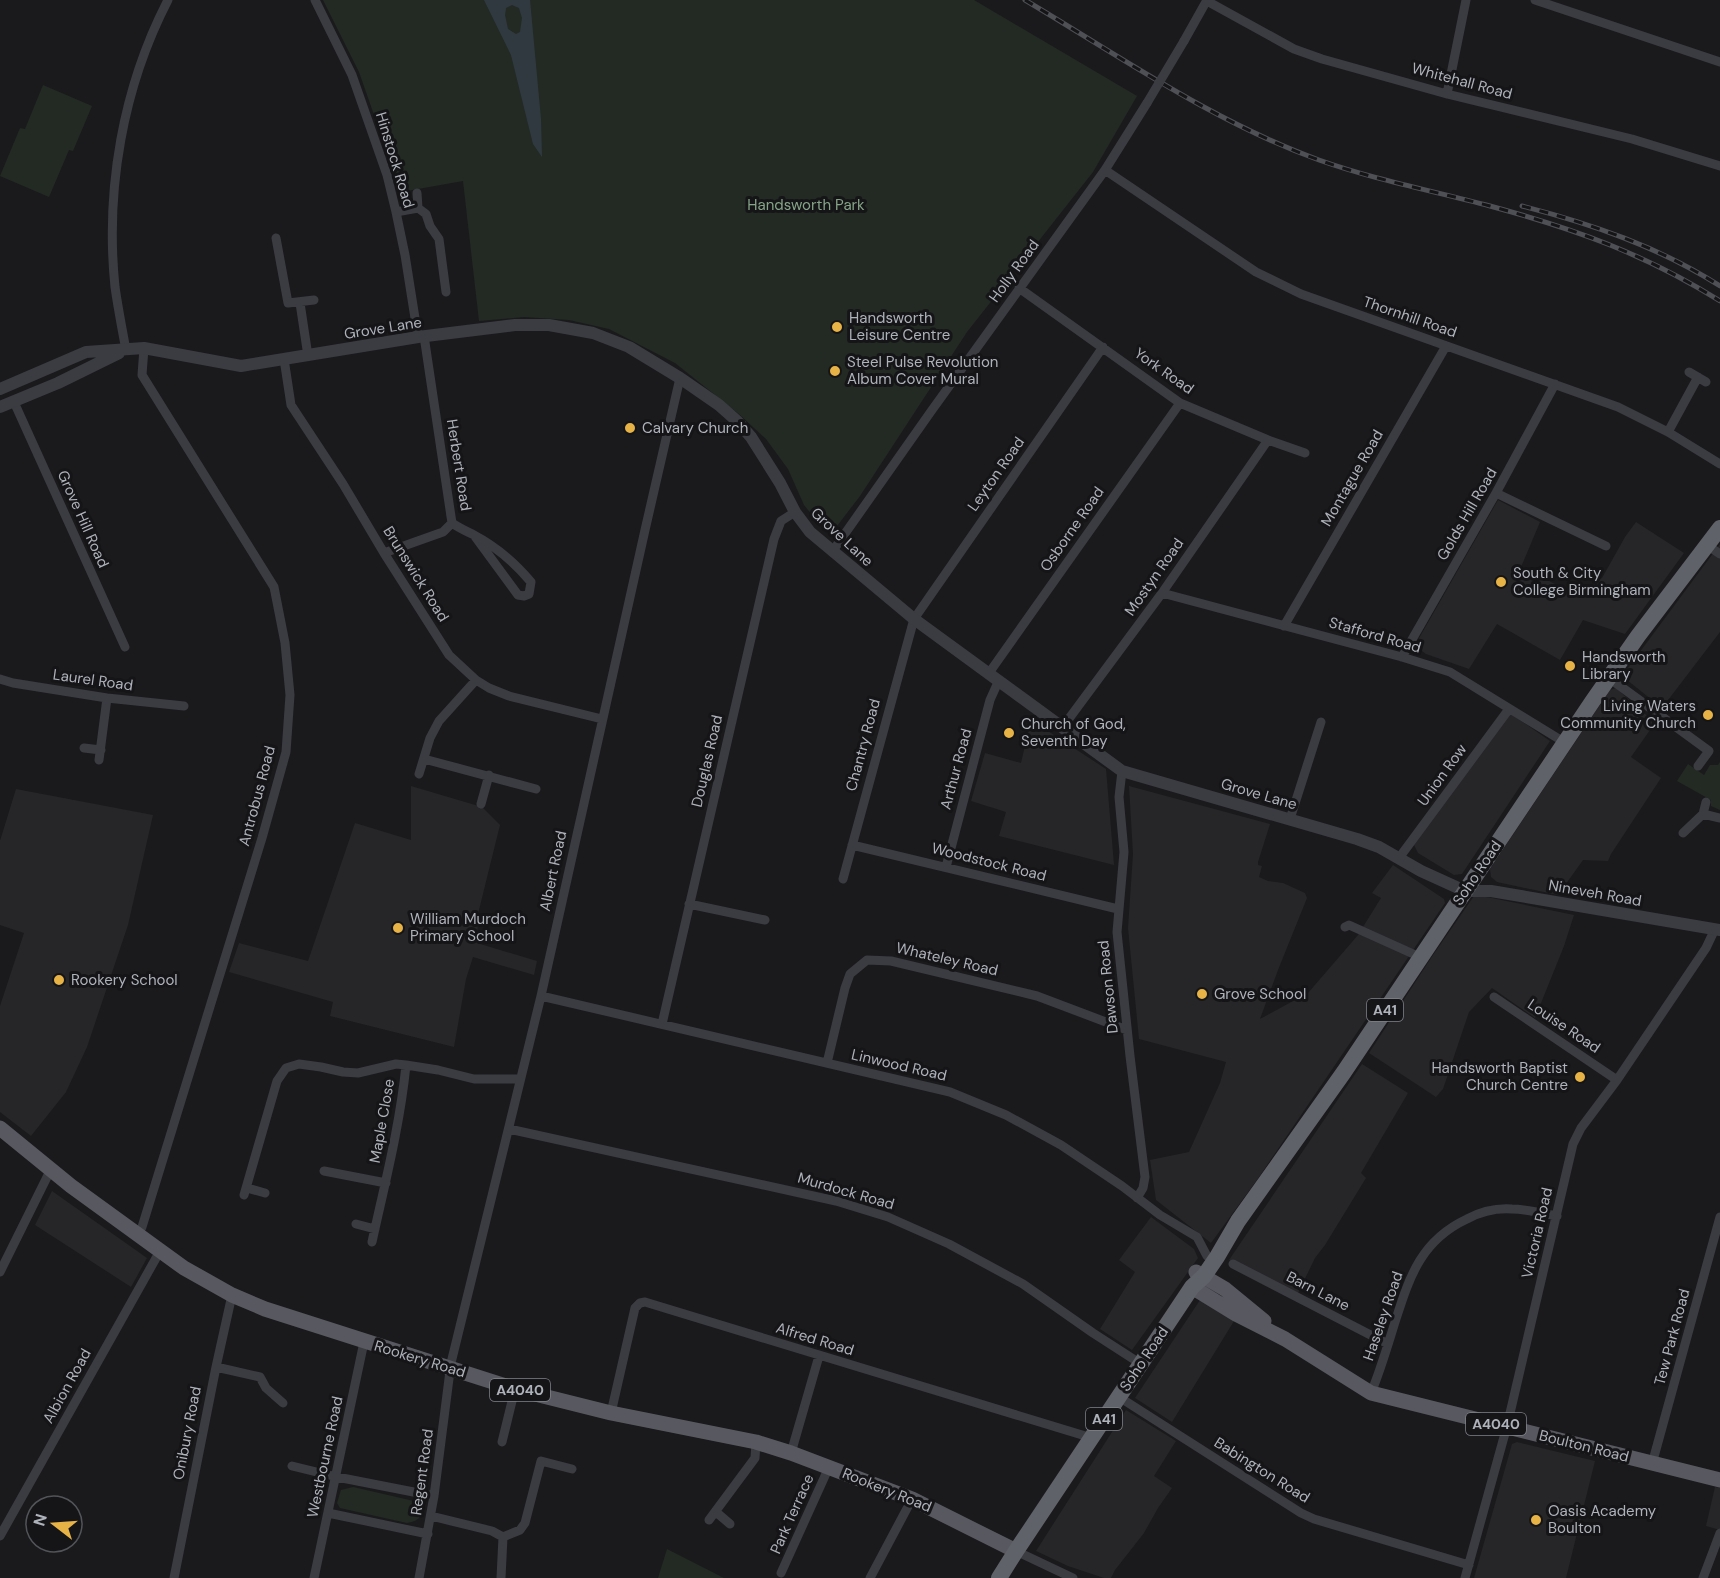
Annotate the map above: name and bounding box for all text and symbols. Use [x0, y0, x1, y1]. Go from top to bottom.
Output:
street label: Whitehall Road [1410, 58, 1514, 104]
street label: Hinstock Road [371, 110, 419, 210]
park label: Handsworth Park [747, 195, 865, 215]
street label: Holly Road [984, 236, 1044, 306]
street label: Thornhill Road [1360, 292, 1460, 342]
place label: Handsworth Leisure Centre [849, 308, 950, 345]
street label: Grove Lane [343, 312, 423, 344]
marker: Handsworth Leisure Centre [830, 320, 844, 334]
street label: York Road [1130, 343, 1198, 399]
place label: Steel Pulse Revolution Album Cover Mural [847, 352, 998, 389]
marker: Steel Pulse Revolution Album Cover Mural [828, 364, 842, 378]
street label: Herbert Road [442, 418, 476, 512]
place label: Calvary Church [642, 418, 748, 438]
marker: Calvary Church [623, 421, 637, 435]
street label: Montague Road [1316, 426, 1388, 530]
street label: Leyton Road [963, 433, 1029, 515]
street label: Golds Hill Road [1432, 464, 1502, 564]
street label: Grove Hill Road [53, 467, 113, 571]
street label: Osborne Road [1035, 483, 1109, 575]
street label: Grove Lane [807, 503, 877, 571]
street label: Brunswick Road [379, 522, 453, 626]
street label: Mostyn Road [1120, 534, 1188, 620]
place label: South & City College Birmingham [1513, 563, 1651, 600]
marker: South & City College Birmingham [1494, 575, 1508, 589]
street label: Stafford Road [1327, 612, 1423, 658]
place label: Handsworth Library [1582, 647, 1666, 684]
marker: Handsworth Library [1563, 659, 1577, 673]
street label: Laurel Road [52, 664, 134, 696]
place label: Living Waters Community Church [1560, 696, 1696, 733]
street label: Chantry Road [841, 697, 885, 793]
marker: Living Waters Community Church [1701, 708, 1715, 722]
street label: Douglas Road [687, 713, 727, 809]
place label: Church of God, Seventh Day [1021, 714, 1126, 751]
street label: Arthur Road [936, 726, 976, 812]
marker: Church of God, Seventh Day [1002, 726, 1016, 740]
street label: Union Row [1413, 740, 1472, 810]
street label: Antrobus Road [234, 744, 280, 848]
street label: Grove Lane [1219, 774, 1299, 814]
street label: Albert Road [535, 829, 571, 913]
street label: Soho Road [1448, 837, 1506, 909]
street label: Woodstock Road [929, 838, 1049, 886]
street label: Nineveh Road [1547, 875, 1643, 911]
place label: William Murdoch Primary School [410, 909, 526, 946]
marker: William Murdoch Primary School [391, 921, 405, 935]
street label: Whateley Road [894, 938, 1000, 980]
street label: Dawson Road [1093, 939, 1123, 1035]
place label: Rookery School [71, 970, 178, 990]
marker: Rookery School [52, 973, 66, 987]
place label: Grove School [1214, 984, 1306, 1004]
marker: Grove School [1195, 987, 1209, 1001]
street label: Louise Road [1524, 994, 1604, 1058]
road number: A41 [1367, 999, 1403, 1021]
street label: Linwood Road [849, 1044, 949, 1086]
place label: Handsworth Baptist Church Centre [1431, 1058, 1568, 1095]
marker: Handsworth Baptist Church Centre [1573, 1070, 1587, 1084]
street label: Maple Close [365, 1077, 399, 1165]
street label: Murdock Road [795, 1168, 897, 1214]
street label: Victoria Road [1517, 1186, 1557, 1280]
street label: Barn Lane [1283, 1267, 1353, 1315]
street label: Haseley Road [1358, 1269, 1408, 1363]
street label: Tew Park Road [1649, 1286, 1695, 1388]
street label: Alfred Road [774, 1318, 856, 1360]
street label: Soho Road [1115, 1323, 1173, 1395]
street label: Rookery Road [372, 1336, 468, 1382]
street label: Albion Road [38, 1345, 96, 1427]
road number: A4040 [490, 1379, 550, 1401]
street label: Onibury Road [168, 1385, 206, 1481]
street label: Westbourne Road [302, 1394, 348, 1520]
road number: A41 [1086, 1408, 1122, 1430]
road number: A4040 [1466, 1413, 1526, 1435]
street label: Boulton Road [1537, 1425, 1631, 1467]
street label: Regent Road [406, 1428, 438, 1516]
street label: Babington Road [1210, 1433, 1314, 1507]
street label: Rookery Road [839, 1463, 935, 1517]
street label: Park Terrace [765, 1471, 819, 1557]
north arrow [24, 1494, 84, 1554]
place label: Oasis Academy Boulton [1548, 1501, 1657, 1538]
text: N [28, 1511, 52, 1528]
marker: Oasis Academy Boulton [1529, 1513, 1543, 1527]

